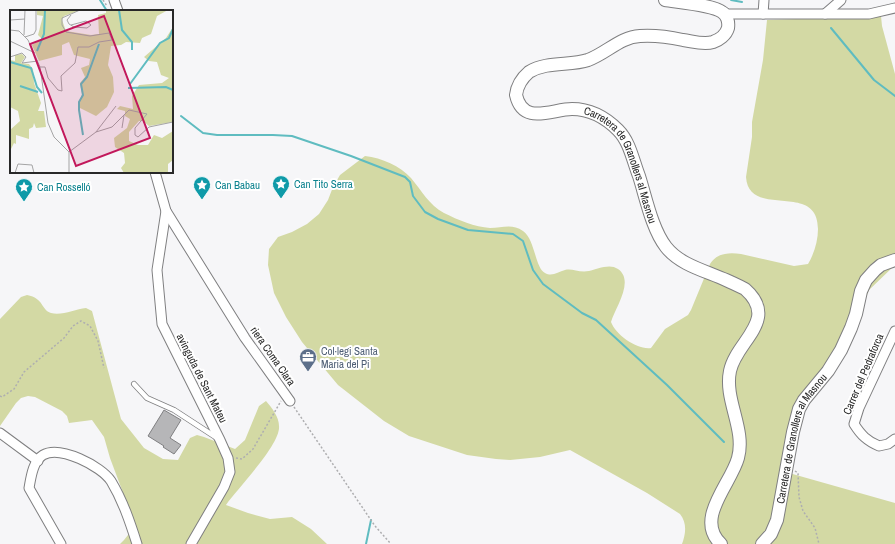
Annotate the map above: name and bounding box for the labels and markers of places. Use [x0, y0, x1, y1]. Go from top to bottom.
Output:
place icon: Can Tito Serra [271, 174, 291, 199]
place icon: Can Babau [192, 175, 212, 200]
place icon: Can Rosselló [14, 177, 34, 202]
place label: Can Tito Serra [294, 177, 353, 191]
place label: Can Babau [215, 178, 260, 192]
place label: Can Rosselló [37, 180, 91, 194]
place label: Col·legi Santa Maria del Pi [321, 344, 378, 371]
office icon: Col·legi Santa Maria del Pi [298, 347, 318, 372]

